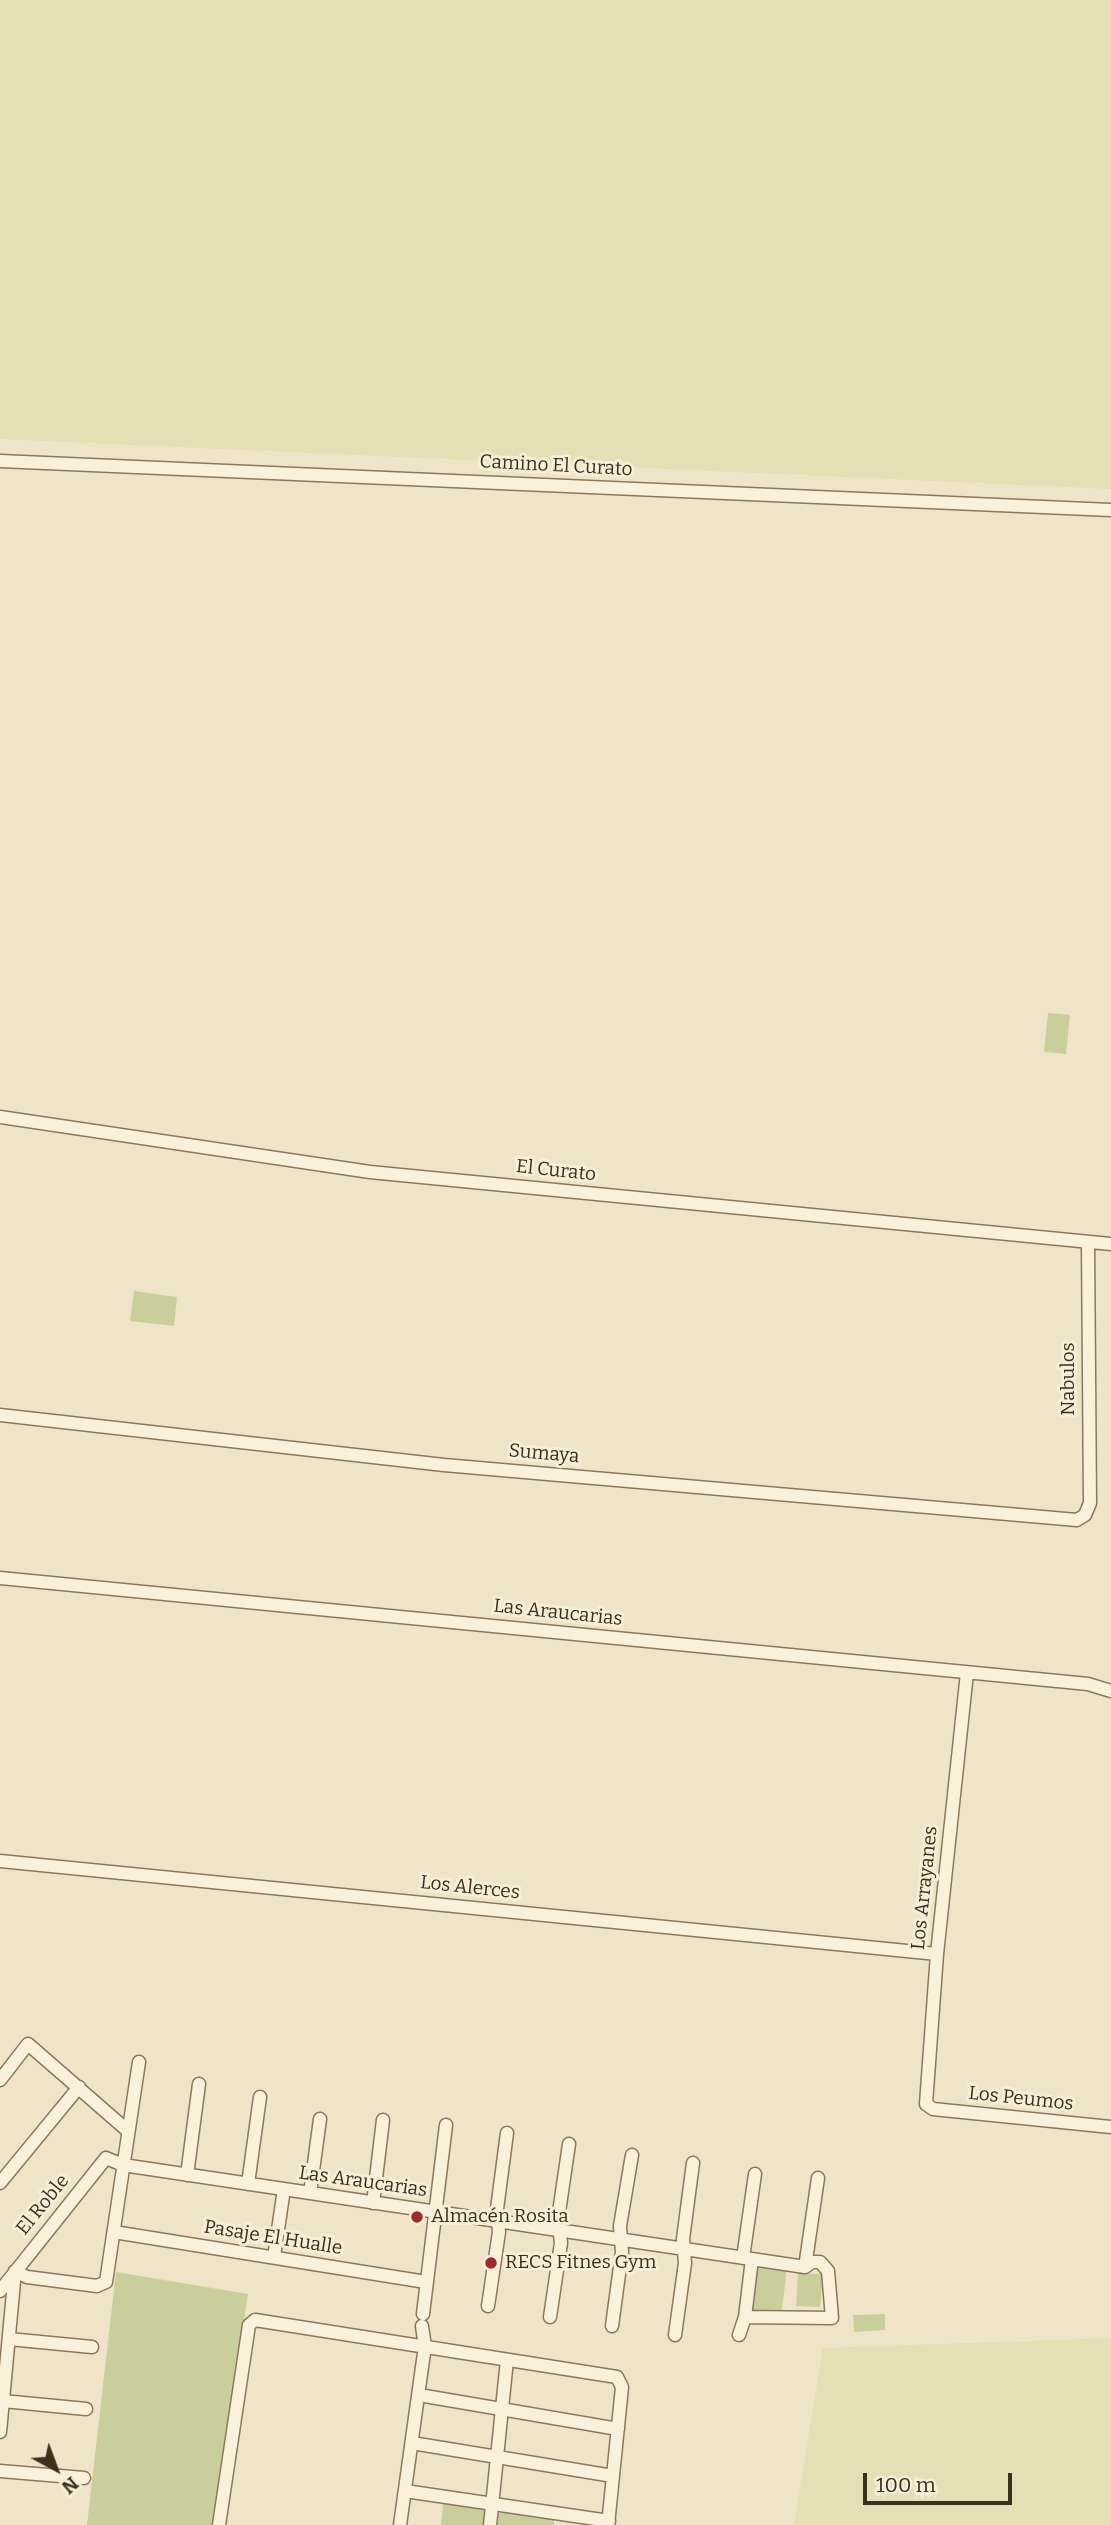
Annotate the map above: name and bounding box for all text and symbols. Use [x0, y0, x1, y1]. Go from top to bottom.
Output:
street label: Camino El Curato [479, 451, 633, 481]
street label: El Curato [515, 1155, 597, 1187]
street label: Nabulos [1058, 1342, 1080, 1416]
street label: Sumaya [508, 1440, 580, 1468]
street label: Las Araucarias [492, 1595, 624, 1631]
street label: Los Arrayanes [907, 1825, 943, 1951]
street label: Los Alerces [419, 1871, 521, 1905]
street label: Los Peumos [967, 2082, 1075, 2116]
street label: Las Araucarias [297, 2162, 429, 2202]
street label: El Roble [12, 2170, 74, 2240]
place label: Almacén Rosita [431, 2206, 569, 2228]
marker: Almacén Rosita [409, 2209, 425, 2225]
street label: Pasaje El Hualle [202, 2216, 344, 2260]
place label: RECS Fitnes Gym [505, 2252, 656, 2274]
marker: RECS Fitnes Gym [483, 2255, 499, 2271]
north arrow [21, 2434, 91, 2504]
scale bar [866, 2458, 1015, 2502]
text: N [57, 2472, 83, 2499]
text: 100 m [876, 2472, 936, 2498]

